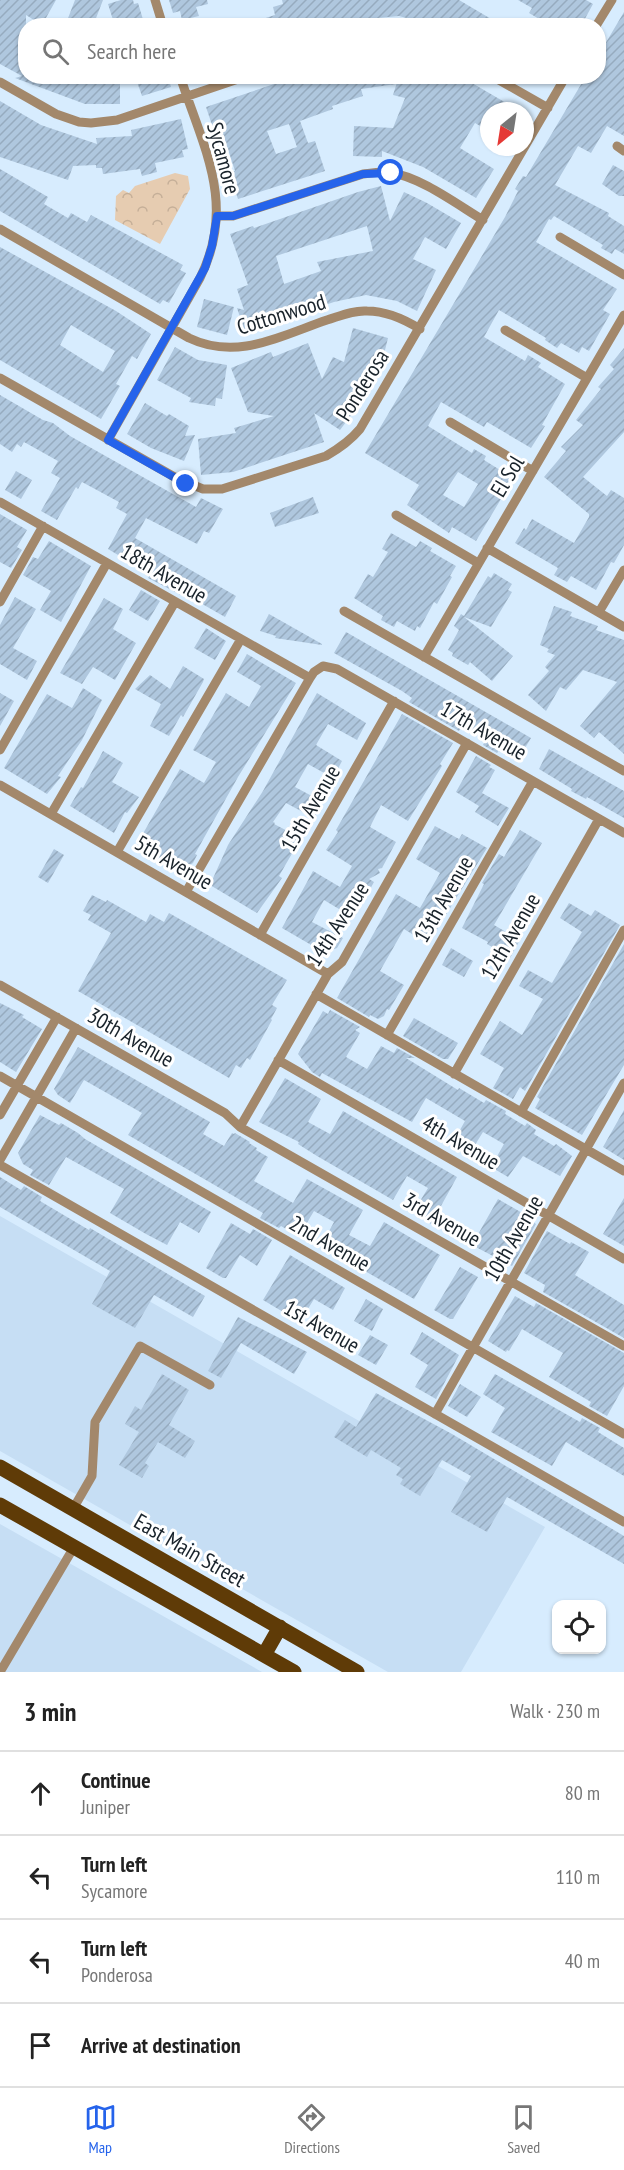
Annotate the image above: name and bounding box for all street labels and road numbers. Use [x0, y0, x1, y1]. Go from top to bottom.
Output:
street label: Sycamore [201, 119, 247, 197]
street label: Cottonwood [233, 287, 329, 341]
street label: Ponderosa [329, 344, 395, 426]
street label: El Sol [484, 449, 531, 502]
street label: 18th Avenue [116, 537, 212, 609]
street label: 17th Avenue [436, 694, 532, 766]
street label: 15th Avenue [274, 760, 346, 856]
street label: 5th Avenue [130, 829, 218, 895]
street label: 13th Avenue [407, 851, 479, 947]
street label: 14th Avenue [299, 876, 375, 972]
street label: 12th Avenue [474, 888, 546, 984]
street label: 30th Avenue [83, 1001, 179, 1073]
street label: 4th Avenue [417, 1109, 505, 1175]
street label: 3rd Avenue [398, 1186, 486, 1252]
street label: 10th Avenue [477, 1190, 549, 1286]
street label: 2nd Avenue [285, 1209, 375, 1277]
street label: 1st Avenue [279, 1293, 365, 1359]
street label: East Main Street [129, 1507, 251, 1593]

